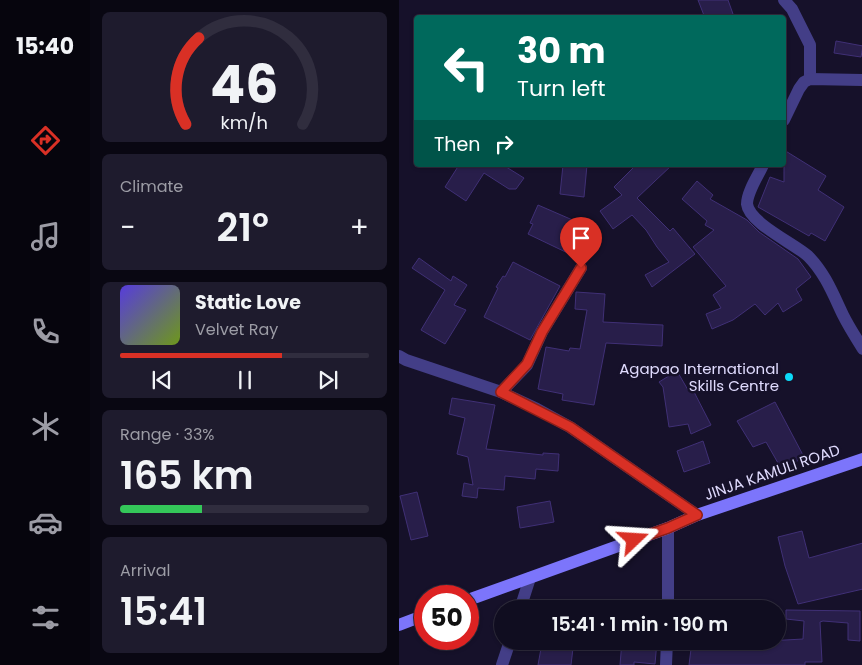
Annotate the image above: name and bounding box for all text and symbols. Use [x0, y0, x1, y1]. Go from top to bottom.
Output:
text: 30 m [517, 26, 605, 75]
text: 15:40 [16, 31, 74, 62]
icon: left [434, 35, 499, 100]
text: 46 [210, 48, 279, 121]
text: Turn left [517, 73, 605, 104]
text: km/h [221, 110, 268, 135]
icon: directions [28, 123, 63, 158]
icon: right [490, 130, 518, 158]
text: Then [434, 131, 480, 158]
text: Climate [120, 175, 183, 198]
text: 21° [216, 201, 269, 254]
text: − [120, 208, 135, 247]
text: + [350, 208, 369, 247]
pin [560, 217, 602, 268]
icon: music [28, 219, 63, 254]
icon: arrive [567, 224, 595, 252]
text: Static Love [195, 289, 301, 316]
icon: phone [28, 314, 63, 349]
text: Velvet Ray [195, 318, 278, 341]
place label: Agapao International Skills Centre [619, 358, 779, 396]
icon: previous [148, 366, 176, 394]
icon: pause [231, 366, 259, 394]
icon: next [314, 366, 342, 394]
marker: Agapao International Skills Centre [783, 371, 795, 383]
icon: climate [28, 409, 63, 444]
text: Range · 33% [120, 423, 214, 446]
street label: JINJA KAMULI ROAD [701, 439, 843, 505]
text: 165 km [120, 449, 254, 502]
icon: car [28, 505, 63, 540]
position arrow [607, 513, 659, 565]
text: Arrival [120, 559, 170, 582]
text: 15:41 [120, 585, 207, 638]
speed limit sign: 50 [414, 585, 479, 650]
icon: filters [28, 600, 63, 635]
text: 15:41 · 1 min · 190 m [552, 611, 728, 638]

